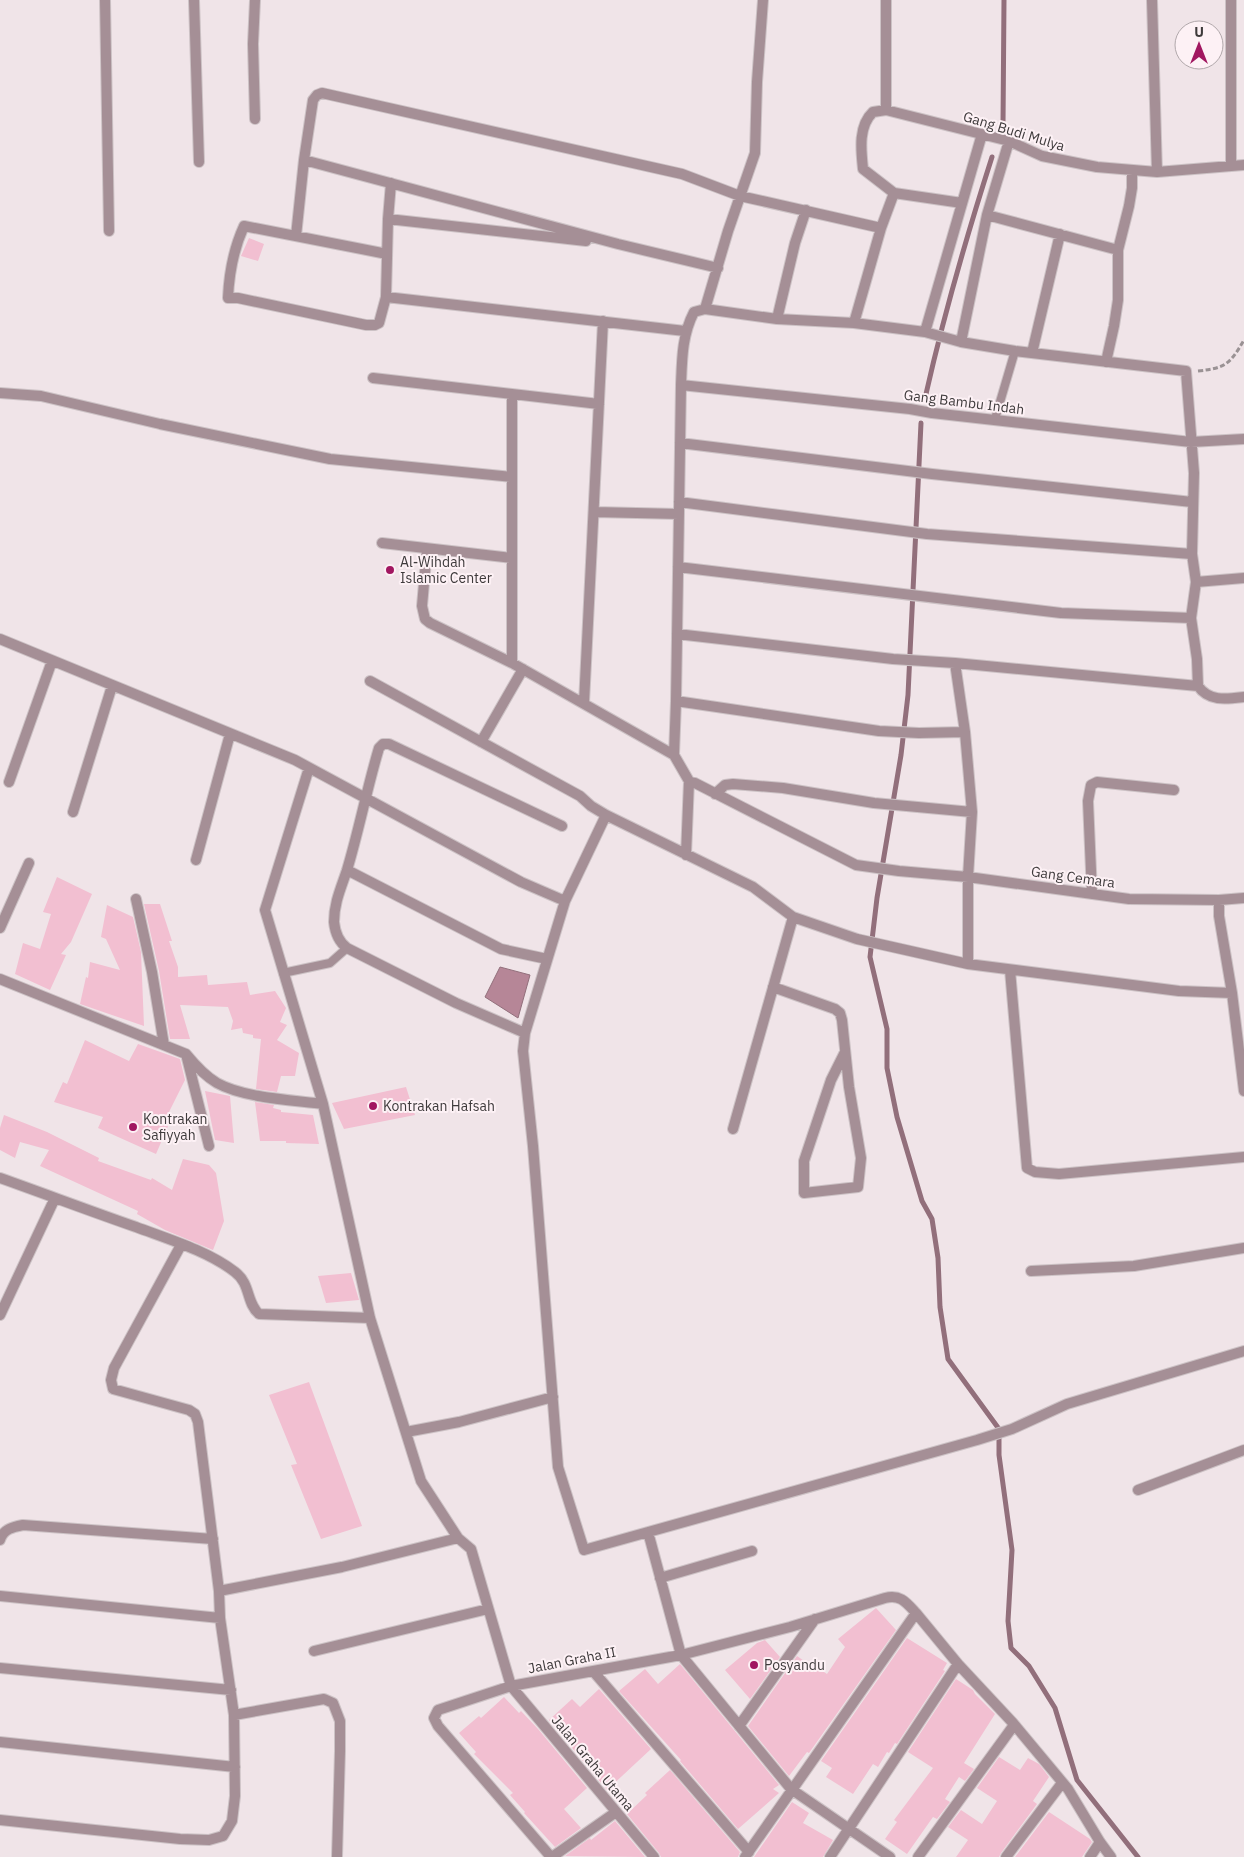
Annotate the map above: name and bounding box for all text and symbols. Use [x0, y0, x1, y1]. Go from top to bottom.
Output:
north arrow [1174, 20, 1224, 70]
text: U [1194, 23, 1204, 41]
street label: Gang Budi Mulya [961, 107, 1067, 155]
street label: Gang Bambu Indah [903, 386, 1025, 418]
place label: Al-Wihdah Islamic Center [400, 553, 492, 587]
marker: Al-Wihdah Islamic Center [384, 564, 396, 576]
street label: Gang Cemara [1030, 862, 1117, 892]
place label: Kontrakan Hafsah [383, 1097, 495, 1115]
marker: Kontrakan Hafsah [367, 1100, 379, 1112]
place label: Kontrakan Safiyyah [143, 1110, 208, 1144]
marker: Kontrakan Safiyyah [127, 1121, 139, 1133]
street label: Jalan Graha II [526, 1643, 618, 1677]
place label: Posyandu [764, 1656, 825, 1674]
marker: Posyandu [748, 1659, 760, 1671]
street label: Jalan Graha Utama [548, 1711, 639, 1815]

